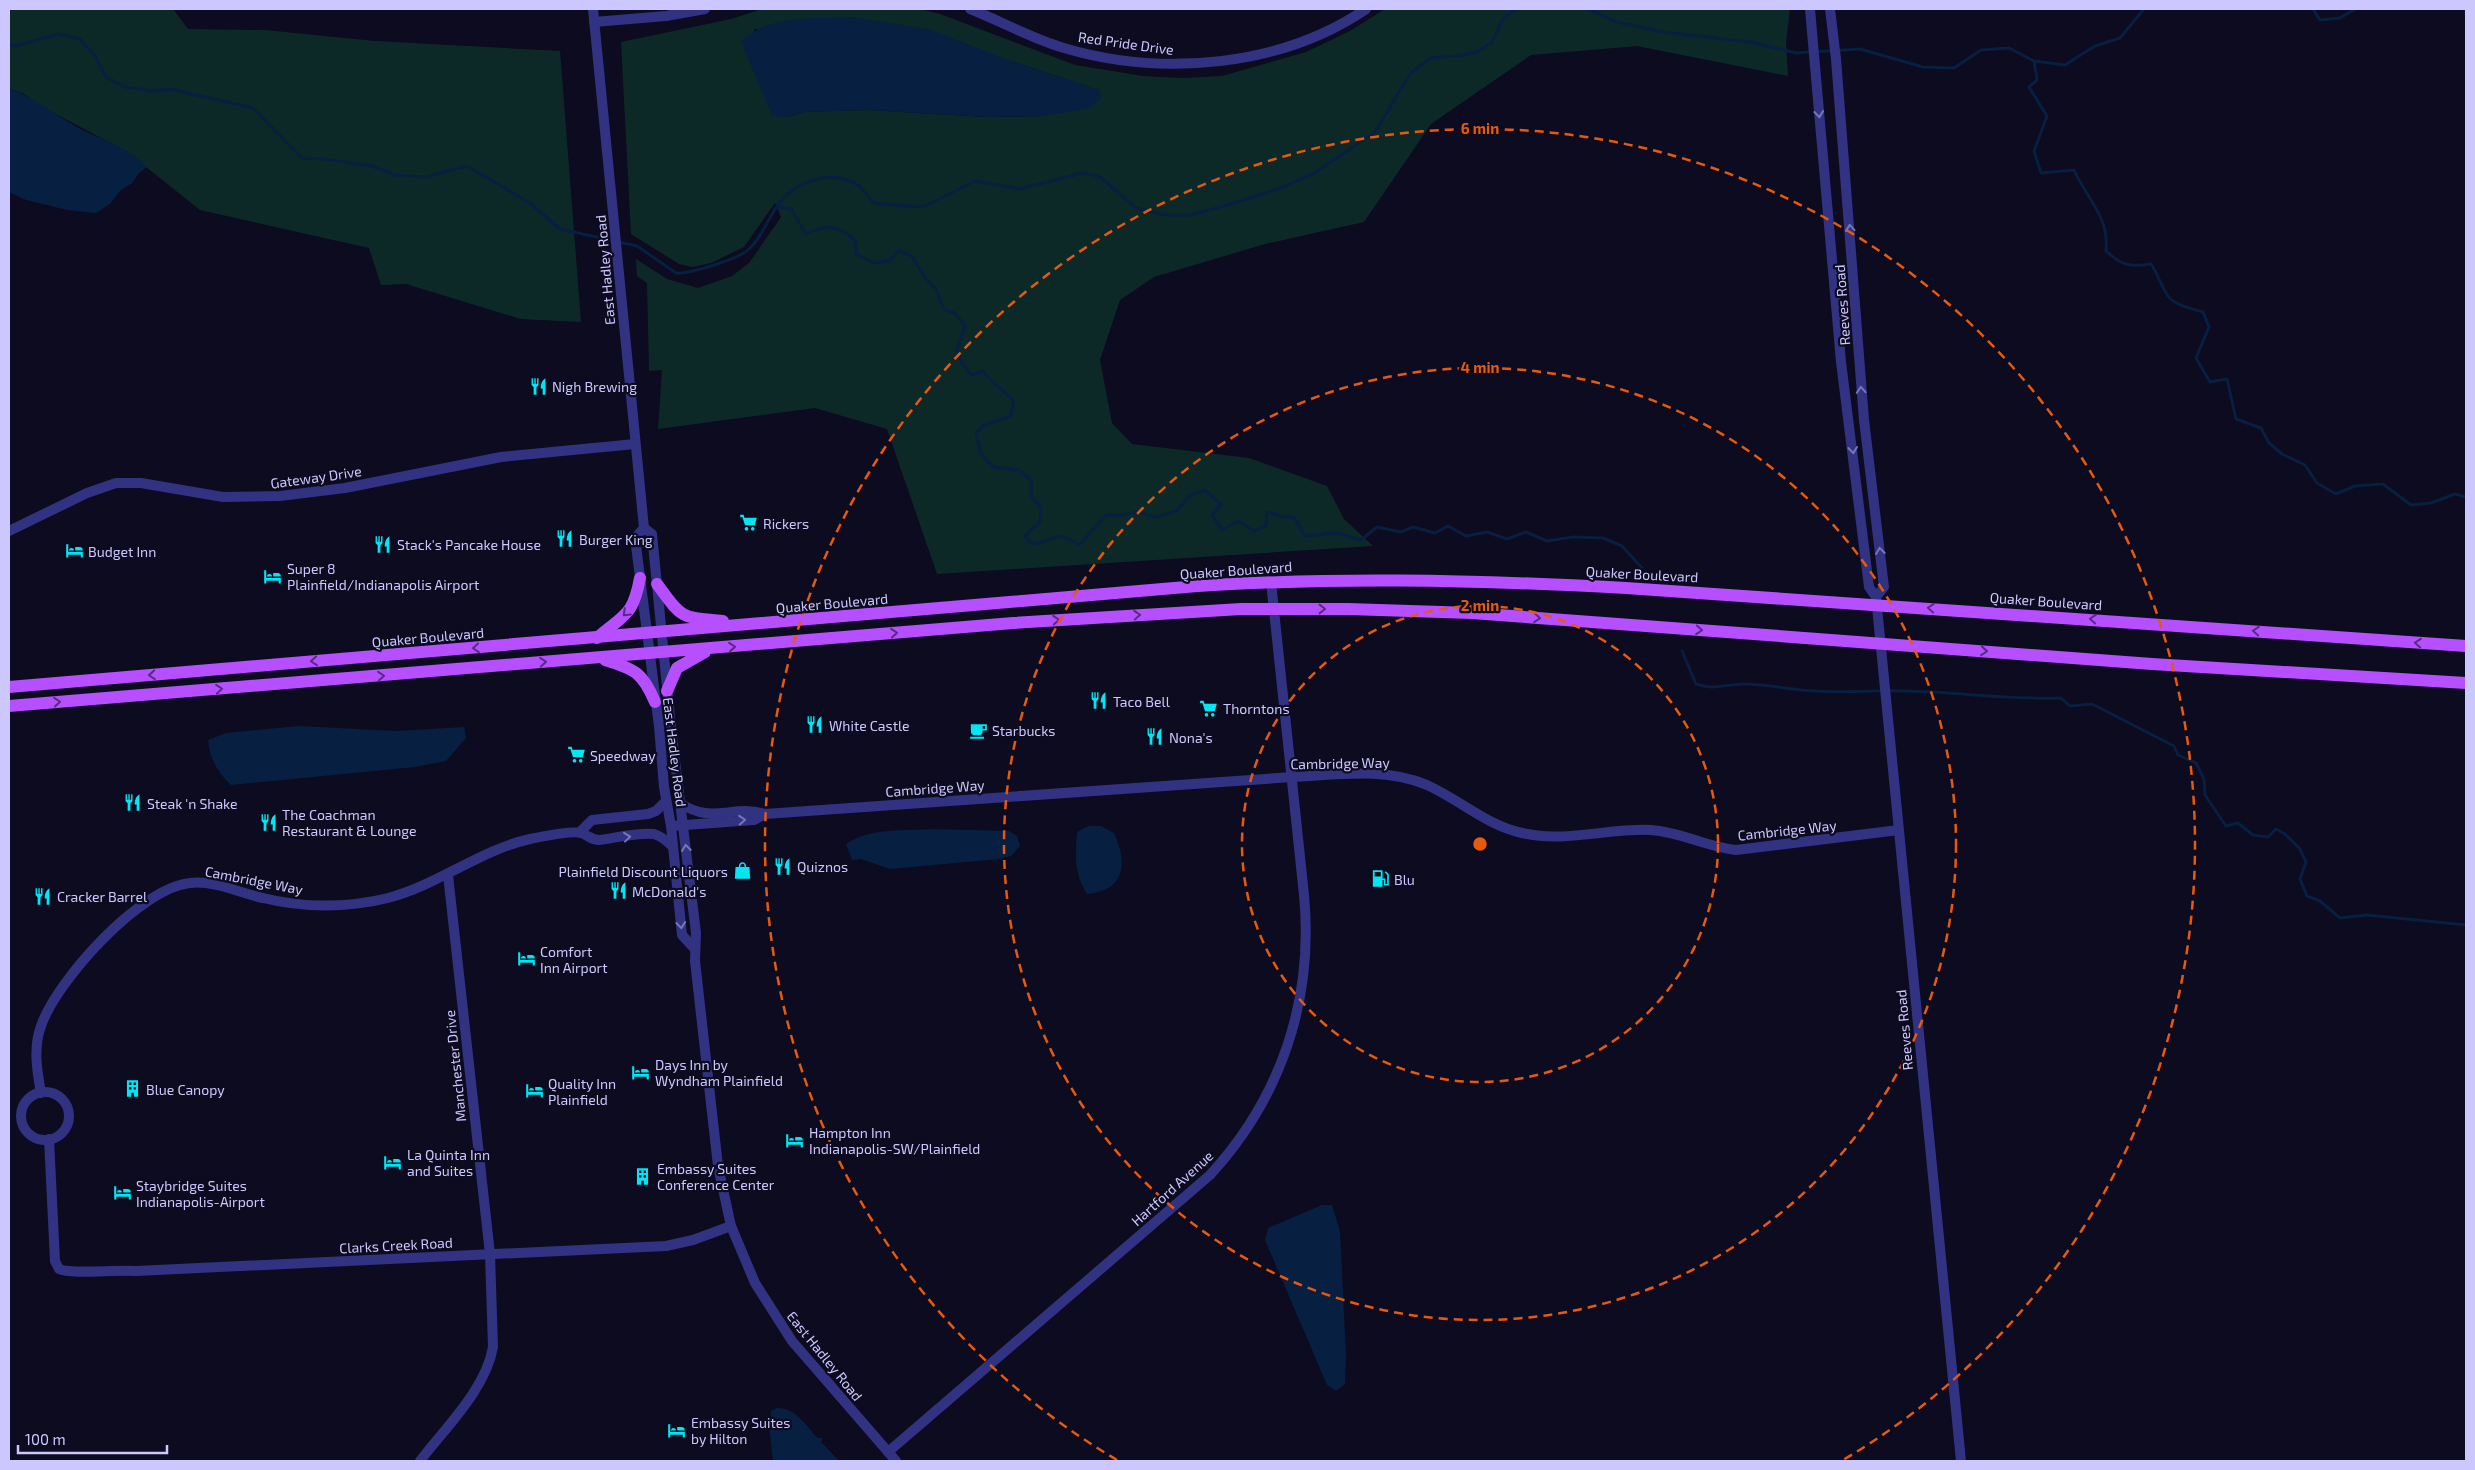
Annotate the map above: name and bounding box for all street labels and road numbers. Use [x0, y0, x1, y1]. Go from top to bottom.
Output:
street label: Red Pride Drive [1077, 28, 1175, 58]
street label: East Hadley Road [592, 214, 618, 326]
street label: Reeves Road [1831, 264, 1853, 346]
street label: Gateway Drive [269, 462, 363, 492]
street label: Quaker Boulevard [1179, 558, 1293, 582]
street label: Quaker Boulevard [1585, 563, 1699, 585]
street label: Quaker Boulevard [1989, 589, 2103, 613]
street label: Quaker Boulevard [775, 590, 889, 616]
street label: Quaker Boulevard [371, 624, 485, 650]
street label: East Hadley Road [660, 696, 690, 808]
street label: Cambridge Way [1290, 754, 1390, 772]
street label: Cambridge Way [885, 776, 986, 800]
street label: Cambridge Way [1737, 816, 1838, 844]
street label: Cambridge Way [204, 862, 305, 898]
street label: Reeves Road [1892, 989, 1916, 1071]
street label: Manchester Drive [441, 1009, 469, 1123]
street label: Hartford Avenue [1128, 1147, 1216, 1229]
street label: Clarks Creek Road [339, 1234, 453, 1256]
street label: East Hadley Road [784, 1308, 866, 1404]

